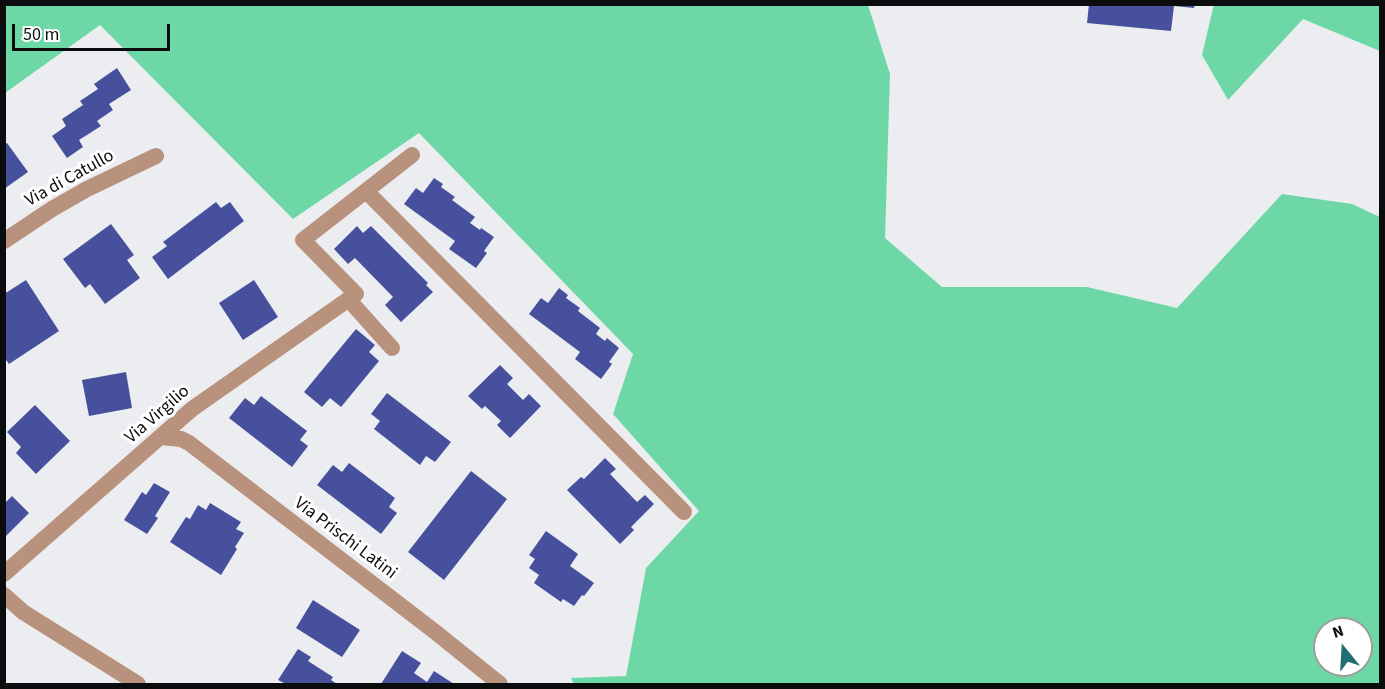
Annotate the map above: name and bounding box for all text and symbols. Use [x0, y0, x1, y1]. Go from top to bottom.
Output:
scale bar [15, 12, 172, 50]
text: 50 m [23, 22, 59, 47]
street label: Via di Catullo [22, 146, 118, 212]
street label: Via Virgilio [121, 381, 195, 449]
street label: Via Prischi Latini [289, 493, 401, 585]
north arrow [1313, 617, 1373, 677]
text: N [1330, 620, 1347, 644]

